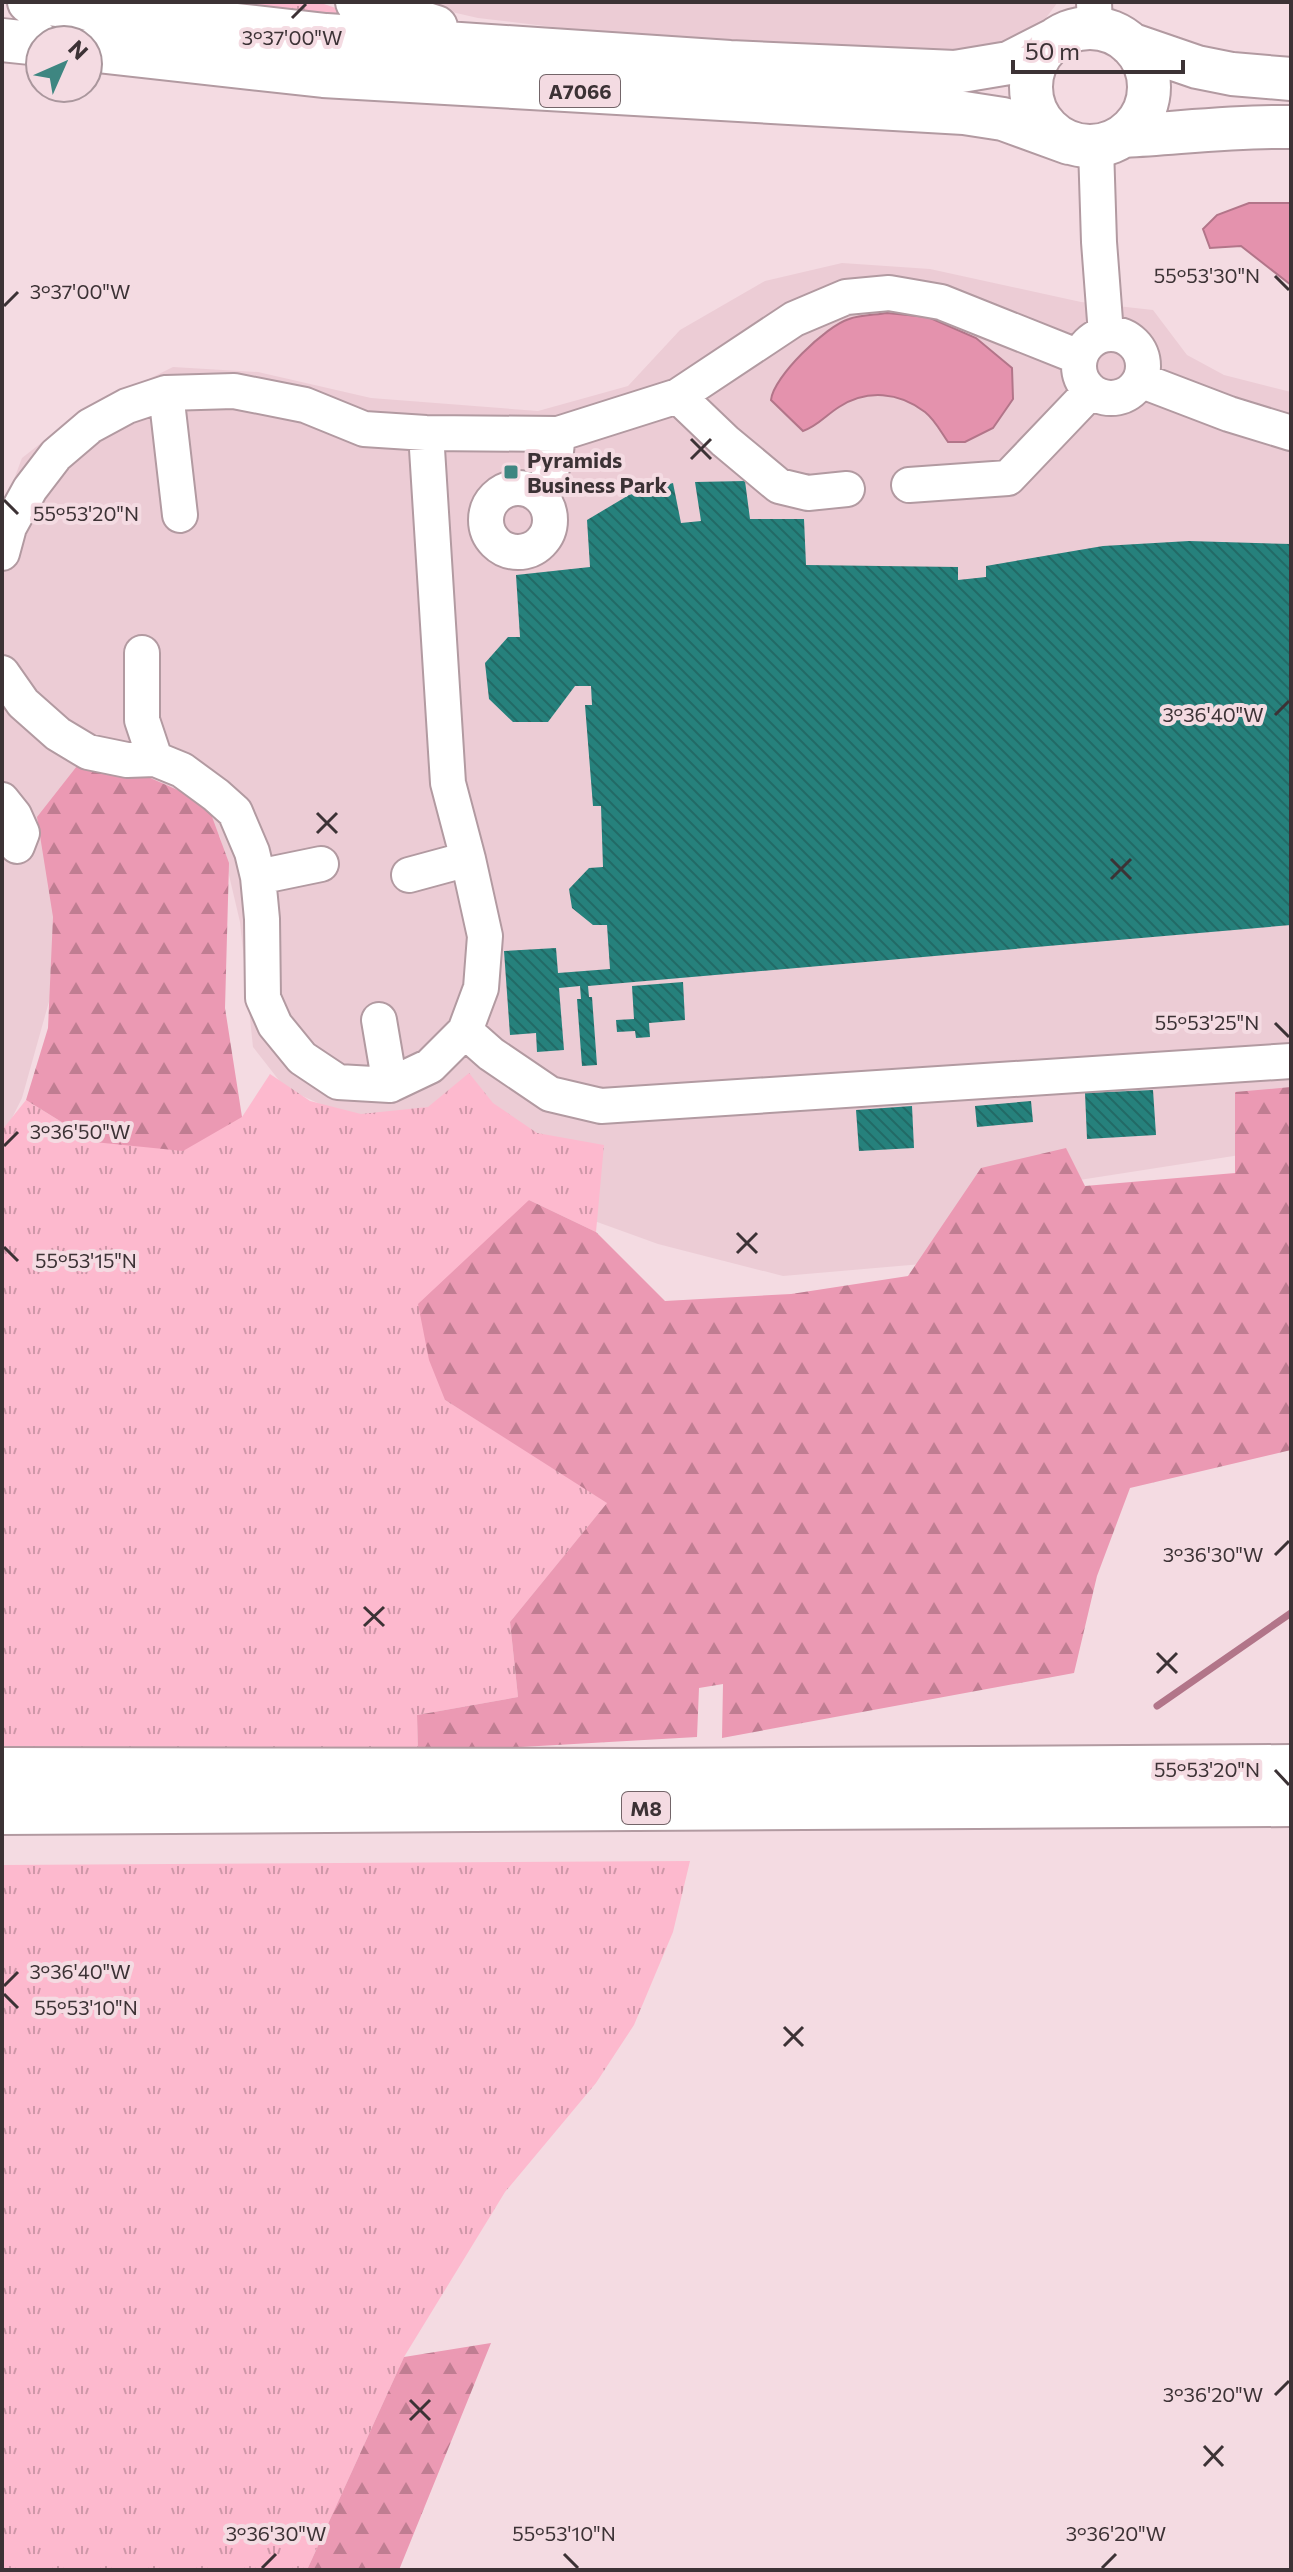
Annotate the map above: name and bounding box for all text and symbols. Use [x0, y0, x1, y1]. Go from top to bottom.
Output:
north arrow [24, 24, 104, 104]
scale bar [1013, 24, 1183, 74]
text: 3°37'00"W [242, 25, 342, 49]
text: N [63, 34, 94, 65]
text: 50 m [1025, 36, 1080, 65]
road number: A7066 [540, 75, 620, 107]
text: 55°53'30"N [1154, 263, 1260, 287]
text: 3°37'00"W [30, 279, 130, 303]
place label: Pyramids Business Park [527, 446, 667, 498]
marker: Pyramids Business Park [502, 463, 520, 481]
text: 55°53'20"N [33, 501, 139, 525]
text: 3°36'40"W [1162, 702, 1264, 726]
text: 55°53'25"N [1155, 1010, 1259, 1034]
text: 3°36'50"W [30, 1119, 130, 1143]
text: 55°53'15"N [35, 1248, 137, 1272]
text: 3°36'30"W [1163, 1542, 1263, 1566]
text: 55°53'20"N [1154, 1757, 1260, 1781]
road number: M8 [622, 1792, 670, 1824]
text: 3°36'40"W [29, 1959, 131, 1983]
text: 55°53'10"N [34, 1995, 138, 2019]
text: 3°36'20"W [1163, 2382, 1263, 2406]
text: 3°36'30"W [226, 2521, 326, 2545]
text: 55°53'10"N [512, 2521, 616, 2545]
text: 3°36'20"W [1066, 2521, 1166, 2545]

